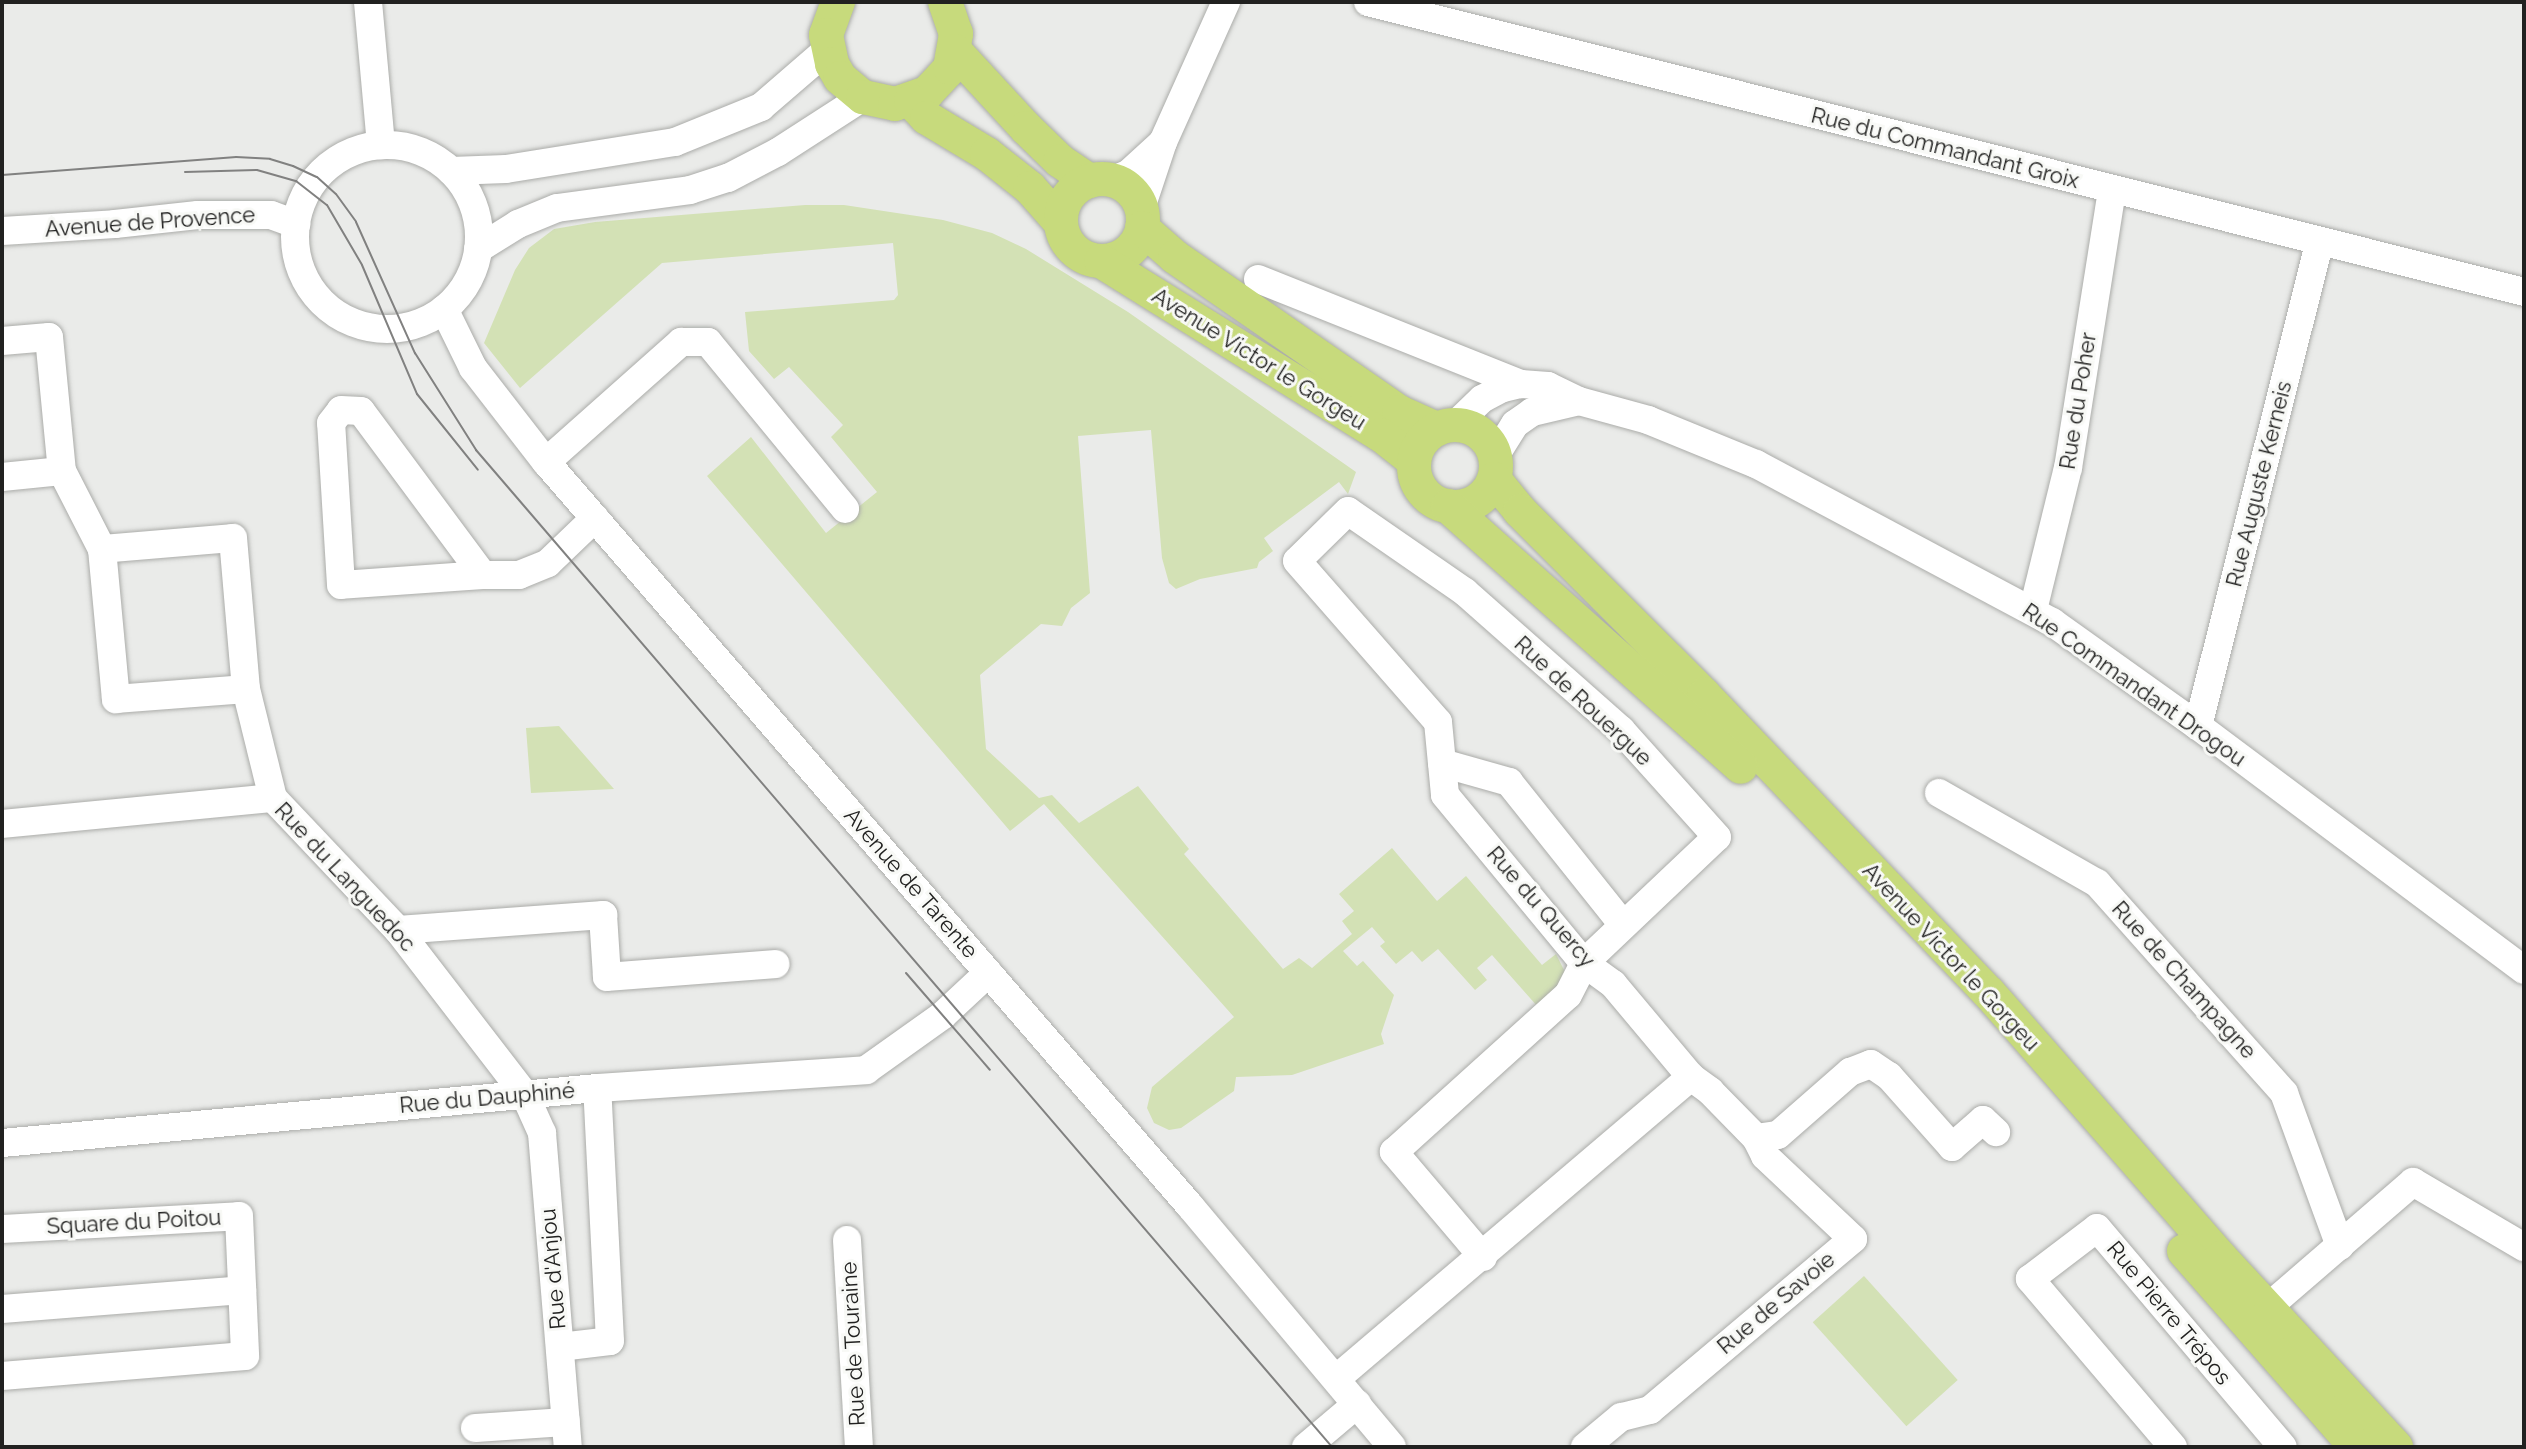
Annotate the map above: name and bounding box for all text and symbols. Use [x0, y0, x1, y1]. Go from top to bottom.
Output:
street label: Rue du Commandant Groix [1808, 102, 2082, 194]
street label: Avenue de Provence [44, 201, 256, 243]
street label: Avenue Victor le Gorgeu [1147, 282, 1371, 436]
street label: Rue du Poher [2054, 331, 2102, 471]
street label: Rue Auguste Kerneis [2221, 378, 2297, 590]
street label: Rue Commandant Drogou [2017, 598, 2251, 772]
street label: Rue de Rouergue [1509, 631, 1657, 771]
street label: Rue du Languedoc [269, 797, 421, 957]
street label: Avenue de Tarente [838, 802, 984, 964]
street label: Rue du Quercy [1481, 841, 1601, 973]
street label: Avenue Victor le Gorgeu [1857, 857, 2045, 1057]
street label: Rue de Champagne [2106, 896, 2262, 1064]
street label: Rue du Dauphiné [398, 1077, 576, 1119]
street label: Square du Poitou [46, 1204, 222, 1240]
street label: Rue d'Anjou [535, 1207, 571, 1331]
street label: Rue Pierre Trépos [2101, 1236, 2237, 1390]
street label: Rue de Savoie [1712, 1246, 1840, 1360]
street label: Rue de Touraine [835, 1261, 871, 1427]

